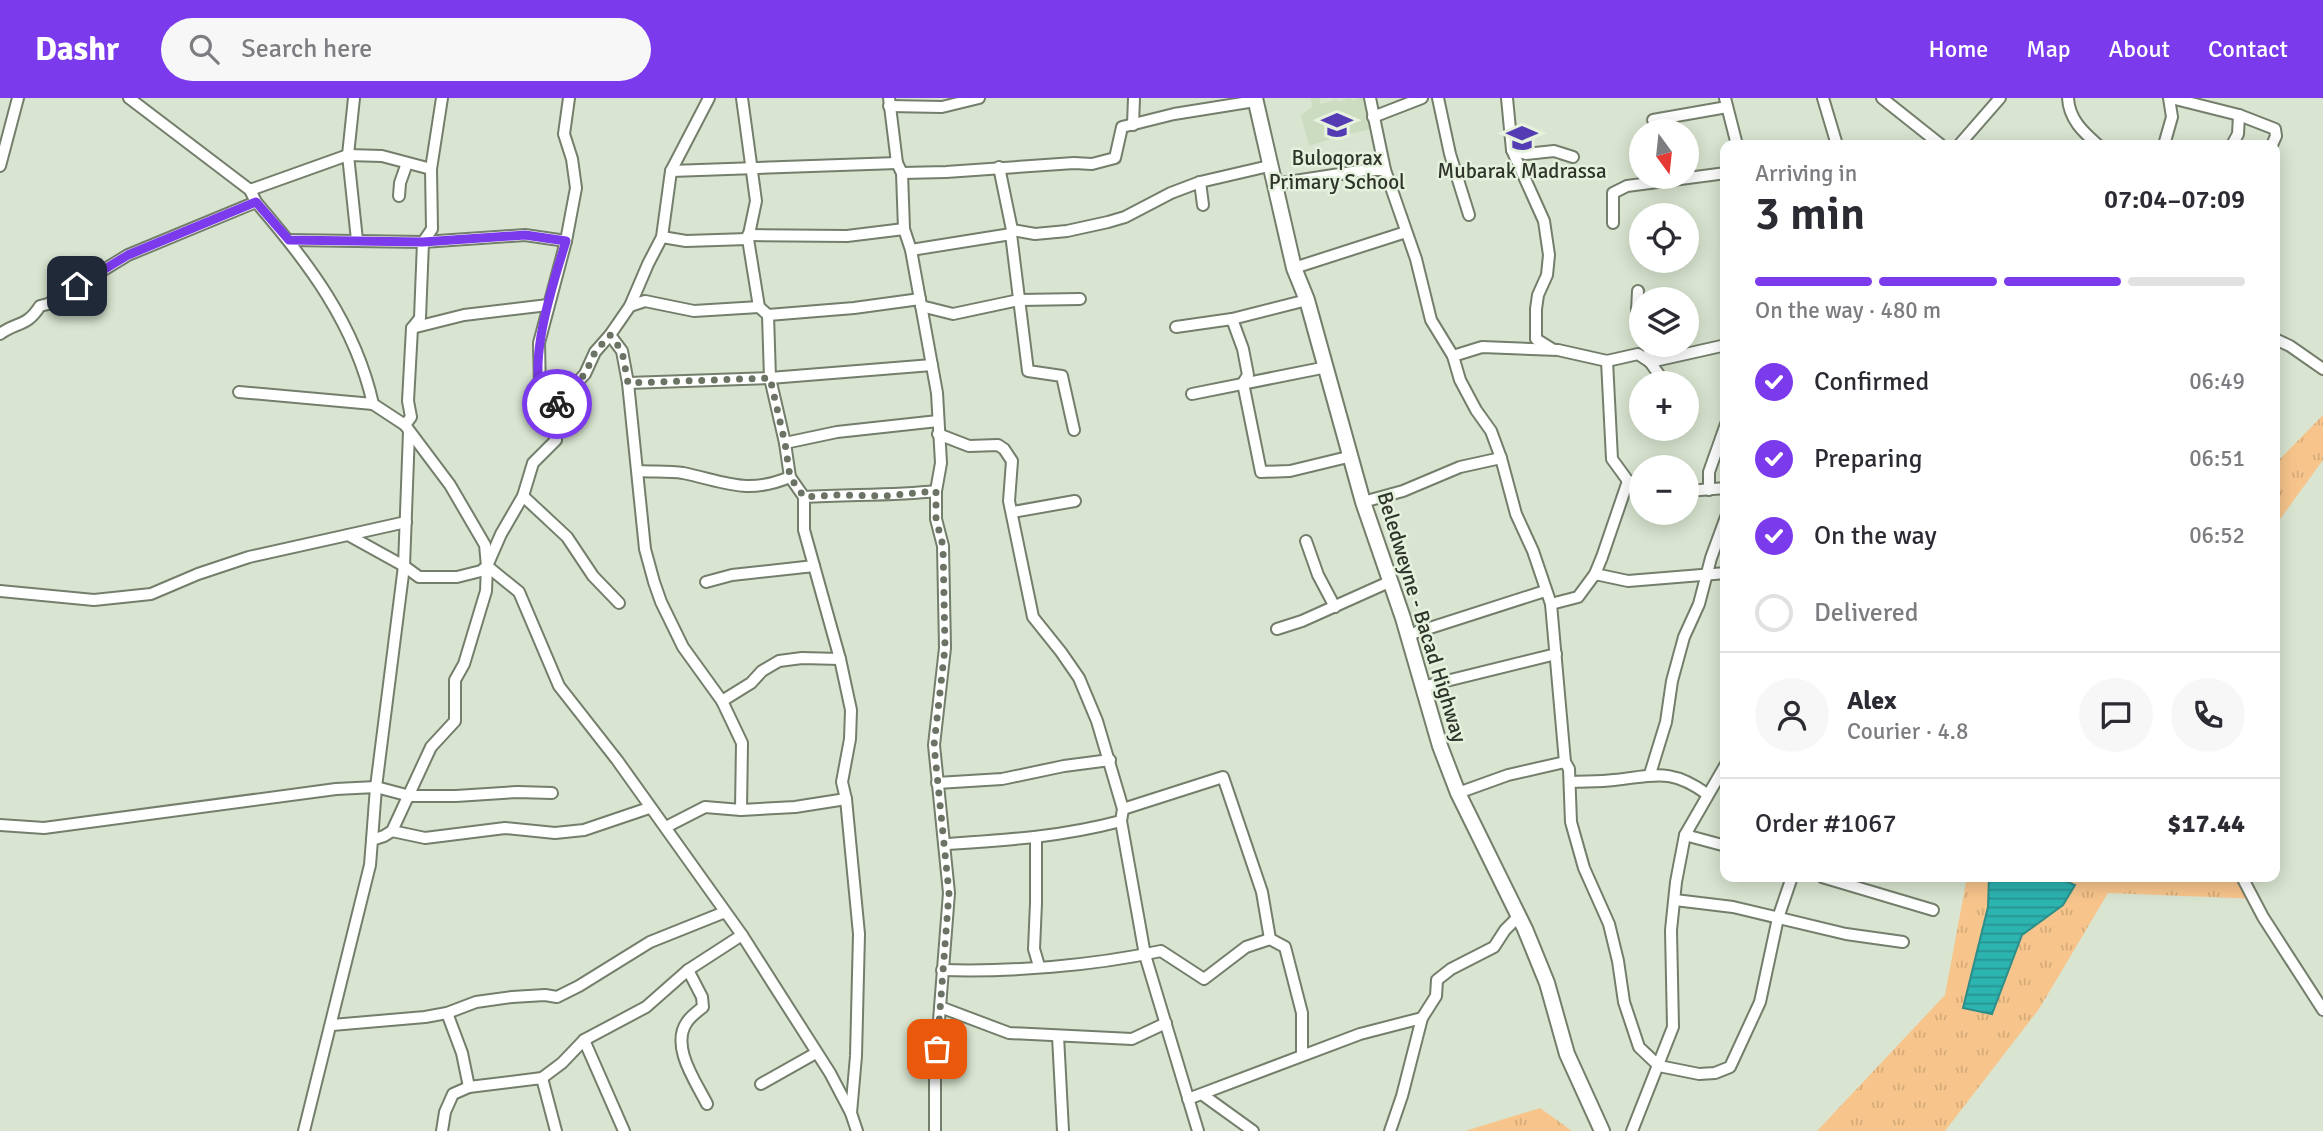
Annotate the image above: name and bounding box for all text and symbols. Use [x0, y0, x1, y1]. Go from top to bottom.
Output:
search box [161, 18, 651, 81]
text: Dashr [35, 29, 119, 70]
icon: search [185, 30, 223, 68]
text: Search here [241, 33, 372, 65]
text: Home [1928, 34, 1988, 64]
text: Map [2026, 34, 2071, 64]
text: About [2109, 34, 2170, 64]
text: Contact [2208, 34, 2288, 64]
school or university icon: Buloqorax Primary School [1320, 108, 1354, 142]
north arrow [1629, 119, 1699, 189]
map controls [1629, 119, 1699, 525]
school or university icon: Mubarak Madrassa [1505, 121, 1539, 155]
place label: Buloqorax Primary School [1269, 145, 1405, 195]
place label: Mubarak Madrassa [1437, 158, 1607, 184]
text: Arriving in [1755, 159, 1857, 188]
text: 07:04–07:09 [2104, 184, 2245, 216]
text: 3 min [1755, 186, 1865, 242]
button: locate [1629, 203, 1699, 273]
pin [47, 256, 107, 316]
icon: home [58, 267, 96, 305]
button: layers [1629, 287, 1699, 357]
text: On the way · 480 m [1755, 296, 1941, 325]
icon: check [1755, 363, 1793, 401]
text: Confirmed [1814, 366, 1929, 398]
text: 06:49 [2189, 367, 2245, 396]
courier [522, 369, 592, 439]
button: + [1629, 371, 1699, 441]
icon: bike [538, 385, 576, 423]
icon: check [1755, 440, 1793, 478]
text: Preparing [1814, 443, 1922, 475]
text: 06:51 [2189, 444, 2245, 473]
button: − [1629, 455, 1699, 525]
street label: Beledweyne - Bacad Highway [1371, 488, 1473, 746]
icon: check [1755, 517, 1793, 555]
text: On the way [1814, 520, 1937, 552]
text: 06:52 [2189, 521, 2245, 550]
text: Delivered [1814, 597, 1919, 629]
button: person [1755, 678, 1829, 752]
button: chat [2079, 678, 2153, 752]
button: phone [2171, 678, 2245, 752]
text: Alex [1847, 685, 1897, 717]
text: Courier · 4.8 [1847, 717, 1968, 746]
text: Order #1067 [1755, 808, 1896, 840]
text: $17.44 [2167, 808, 2245, 840]
pin [907, 1019, 967, 1079]
icon: bag [918, 1030, 956, 1068]

